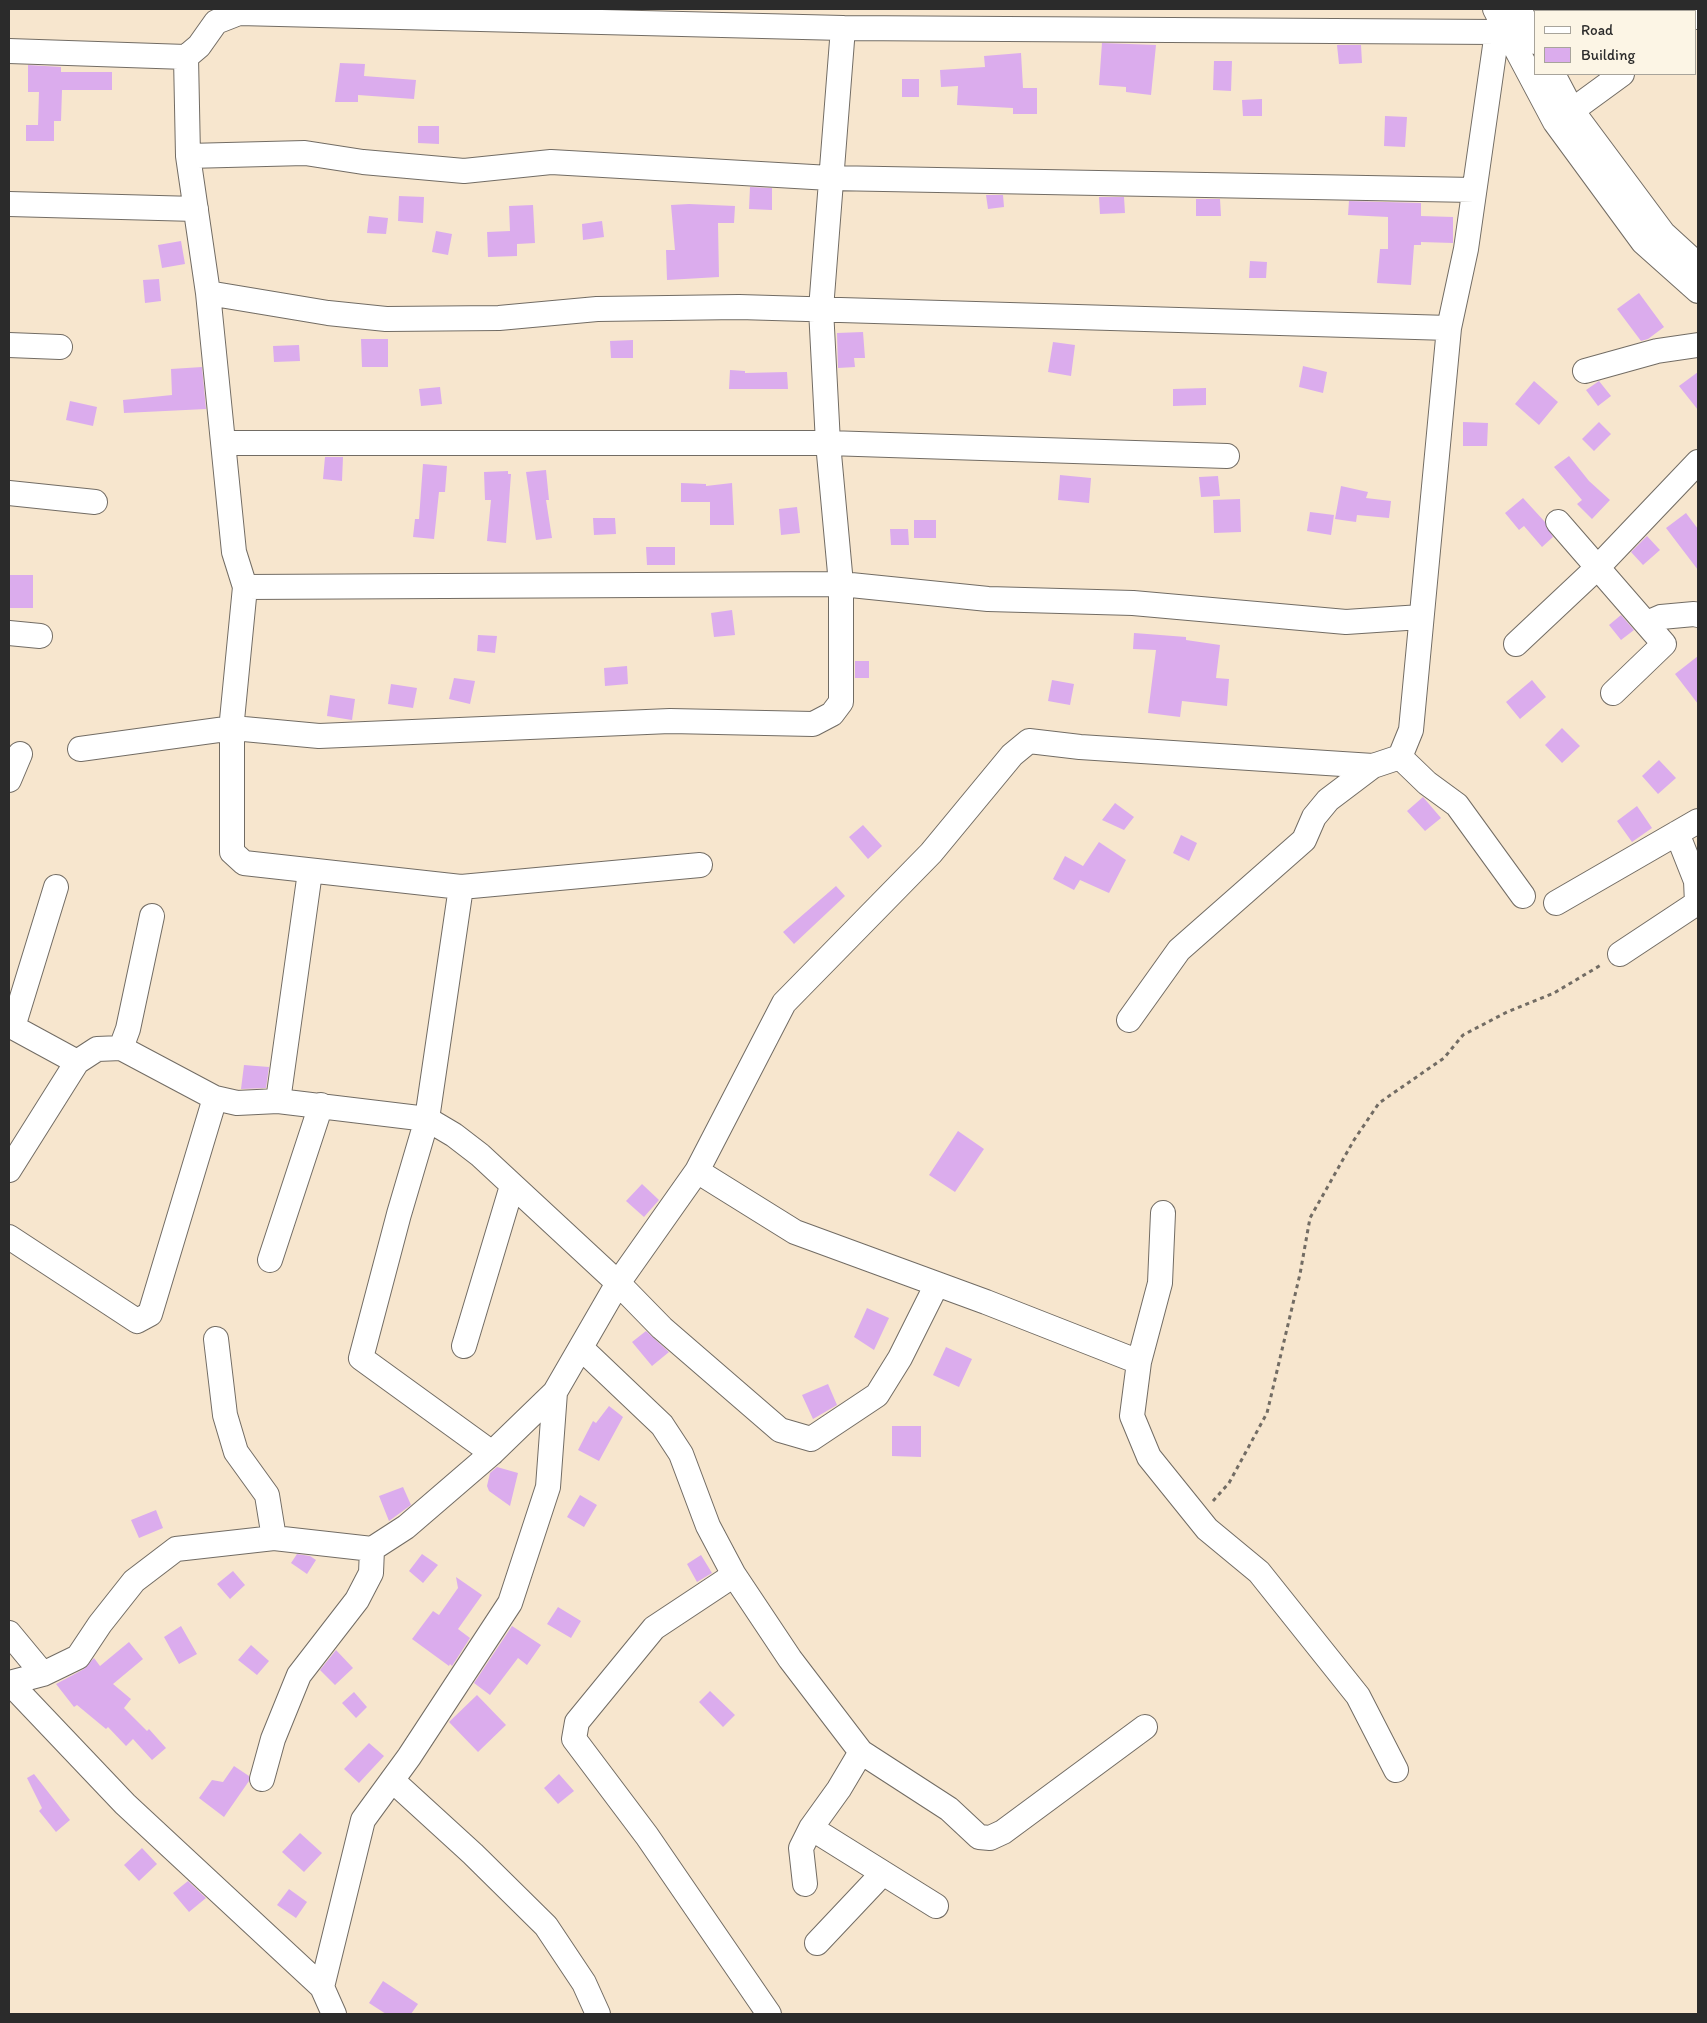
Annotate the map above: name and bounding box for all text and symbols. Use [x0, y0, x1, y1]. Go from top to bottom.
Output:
legend [1534, 10, 1697, 75]
text: Road [1581, 21, 1613, 39]
text: Building [1581, 46, 1635, 64]

